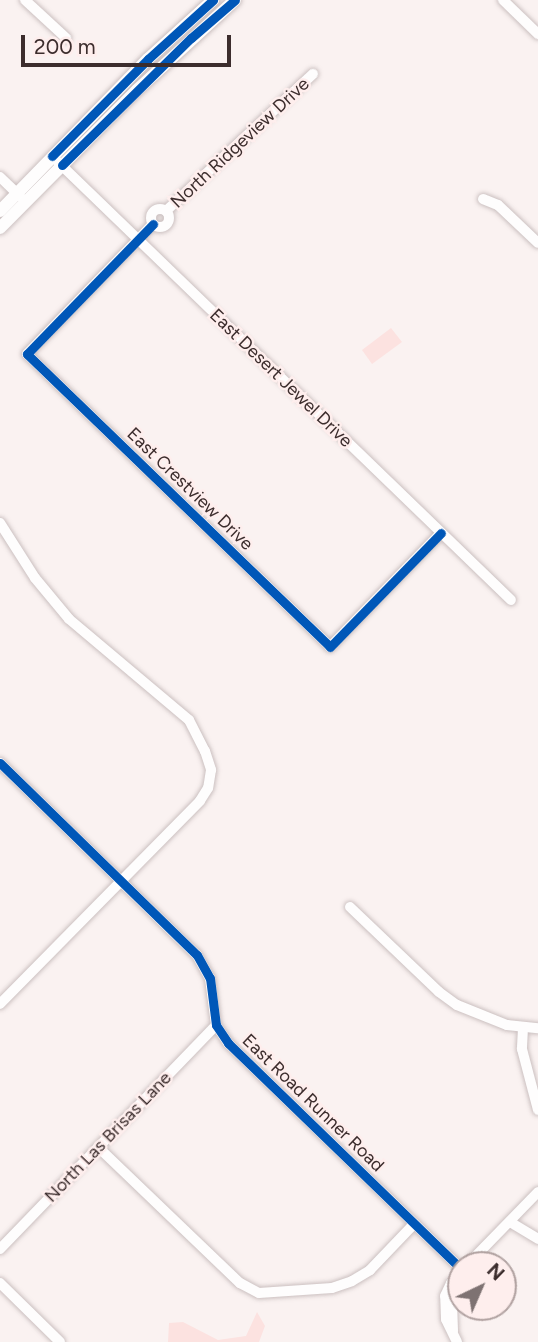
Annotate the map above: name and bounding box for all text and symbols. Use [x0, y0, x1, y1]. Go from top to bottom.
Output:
scale bar [24, 21, 234, 65]
text: 200 m [34, 34, 96, 59]
street label: North Ridgeview Drive [166, 73, 314, 213]
street label: East Desert Jewel Drive [205, 304, 357, 452]
street label: East Crestview Drive [122, 423, 258, 555]
street label: East Road Runner Road [238, 1030, 388, 1176]
street label: North Las Brisas Lane [40, 1067, 176, 1207]
north arrow [447, 1251, 517, 1321]
text: N [482, 1259, 509, 1285]

